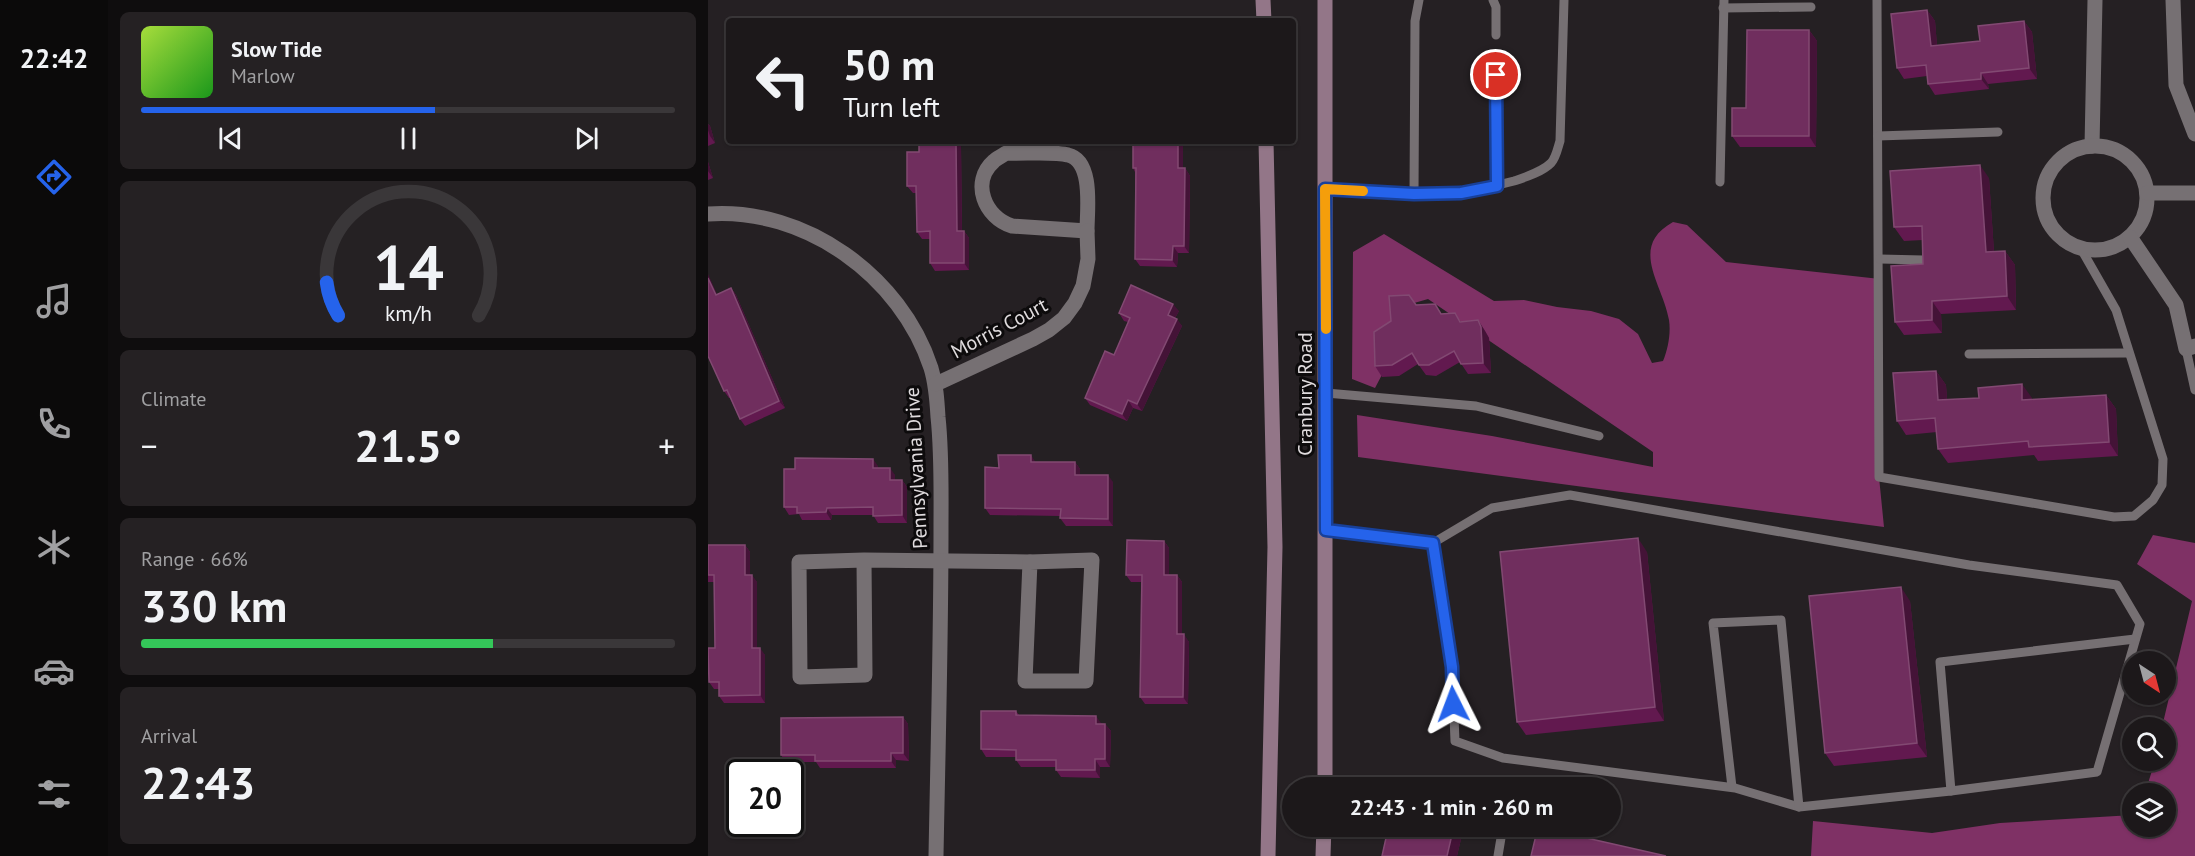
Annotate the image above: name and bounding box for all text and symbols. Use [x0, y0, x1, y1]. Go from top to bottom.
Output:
text: Slow Tide [231, 35, 322, 63]
text: 50 m [843, 37, 935, 92]
text: 22:42 [20, 41, 88, 75]
icon: left [744, 42, 822, 120]
pin [1470, 49, 1521, 100]
icon: arrive [1479, 58, 1512, 91]
text: Marlow [231, 63, 295, 89]
text: Turn left [843, 90, 940, 124]
icon: previous [214, 122, 247, 155]
icon: pause [392, 122, 425, 155]
icon: next [570, 122, 603, 155]
icon: directions [33, 156, 75, 198]
text: 14 [373, 226, 443, 307]
icon: music [33, 280, 75, 322]
street label: Morris Court [946, 292, 1052, 364]
text: km/h [384, 300, 431, 328]
street label: Cranbury Road [1292, 332, 1318, 456]
text: Climate [141, 386, 207, 412]
street label: Pennsylvania Drive [899, 386, 933, 550]
icon: phone [33, 403, 75, 445]
text: 21.5° [354, 416, 462, 474]
text: − [141, 424, 158, 467]
text: + [658, 424, 675, 467]
icon: climate [33, 526, 75, 568]
text: Range · 66% [141, 546, 248, 572]
text: 330 km [141, 576, 287, 634]
icon: car [33, 650, 75, 692]
north arrow [2122, 651, 2176, 705]
map controls [2122, 651, 2176, 837]
position arrow [1421, 672, 1485, 736]
button: search [2122, 717, 2176, 771]
text: Arrival [141, 723, 197, 749]
text: 22:43 [141, 753, 255, 811]
speed limit sign: 20 [726, 759, 804, 837]
icon: filters [33, 773, 75, 815]
button: layers [2122, 783, 2176, 837]
text: 22:43 · 1 min · 260 m [1350, 793, 1553, 821]

